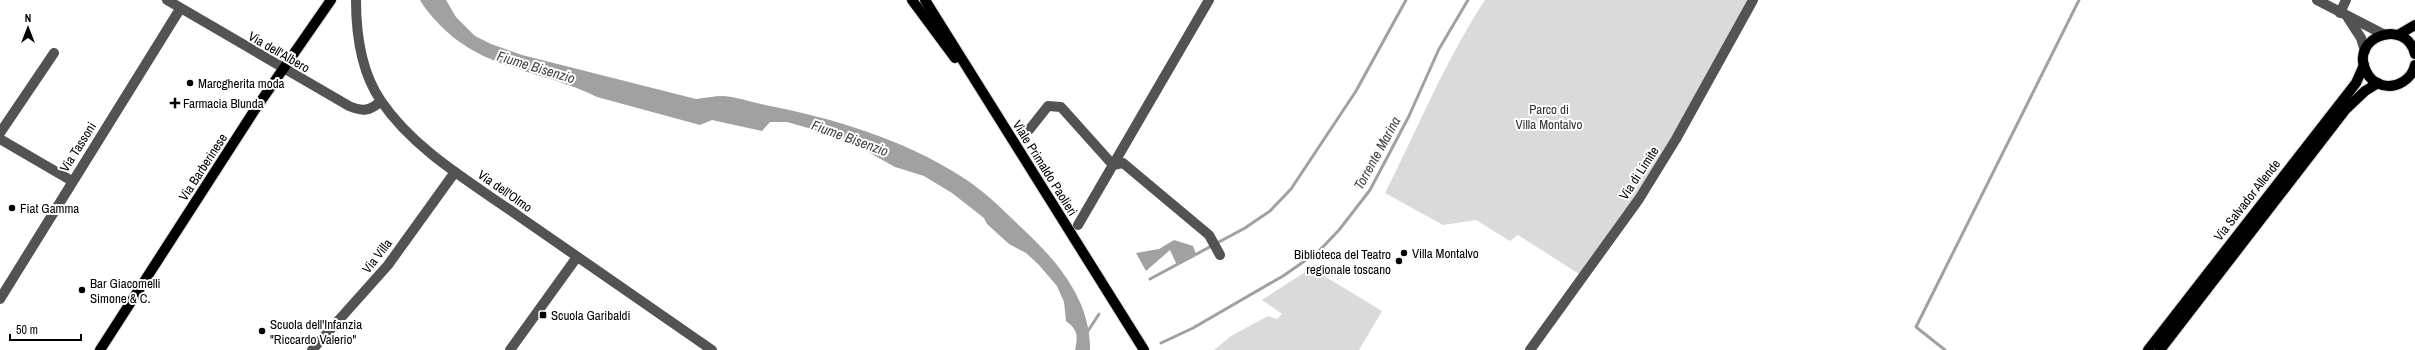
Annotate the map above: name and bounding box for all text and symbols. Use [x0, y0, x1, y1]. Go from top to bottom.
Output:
north arrow [8, 8, 48, 48]
text: N [25, 11, 31, 25]
street label: Via dell'Albero [245, 28, 313, 76]
water label: Fiume Bisenzio [495, 47, 577, 87]
place label: Marcgherita moda [198, 75, 285, 92]
marker: Marcgherita moda [185, 78, 195, 88]
place label: Farmacia Blunda [183, 95, 264, 112]
marker: Farmacia Blunda [170, 98, 180, 108]
park label: Parco di Villa Montalvo [1516, 101, 1582, 133]
water label: Torrente Marina [1350, 113, 1404, 193]
water label: Fiume Bisenzio [809, 116, 891, 160]
street label: Viale Primaldo Paolieri [1009, 117, 1081, 219]
street label: Via Tassoni [56, 119, 100, 175]
street label: Via Barberinese [175, 130, 231, 204]
street label: Via di Limite [1615, 143, 1663, 203]
street label: Via Salvador Allende [2210, 156, 2284, 244]
street label: Via dell'Olmo [474, 166, 536, 216]
place label: Fiat Gamma [20, 200, 79, 217]
marker: Fiat Gamma [7, 203, 17, 213]
street label: Via Villa [358, 235, 396, 277]
place label: Villa Montalvo [1412, 245, 1479, 262]
place label: Biblioteca del Teatro regionale toscano [1294, 246, 1391, 278]
marker: Villa Montalvo [1399, 248, 1409, 258]
marker: Biblioteca del Teatro regionale toscano [1394, 256, 1404, 266]
place label: Bar Giacomelli Simone & C. [90, 275, 161, 307]
marker: Bar Giacomelli Simone & C. [77, 285, 87, 295]
place label: Scuola Garibaldi [551, 307, 630, 324]
marker: Scuola Garibaldi [538, 310, 548, 320]
scale bar [10, 316, 81, 342]
place label: Scuola dell'Infanzia "Riccardo Valerio" [270, 316, 362, 348]
text: 50 m [16, 322, 38, 338]
marker: Scuola dell'Infanzia "Riccardo Valerio" [257, 326, 267, 336]

